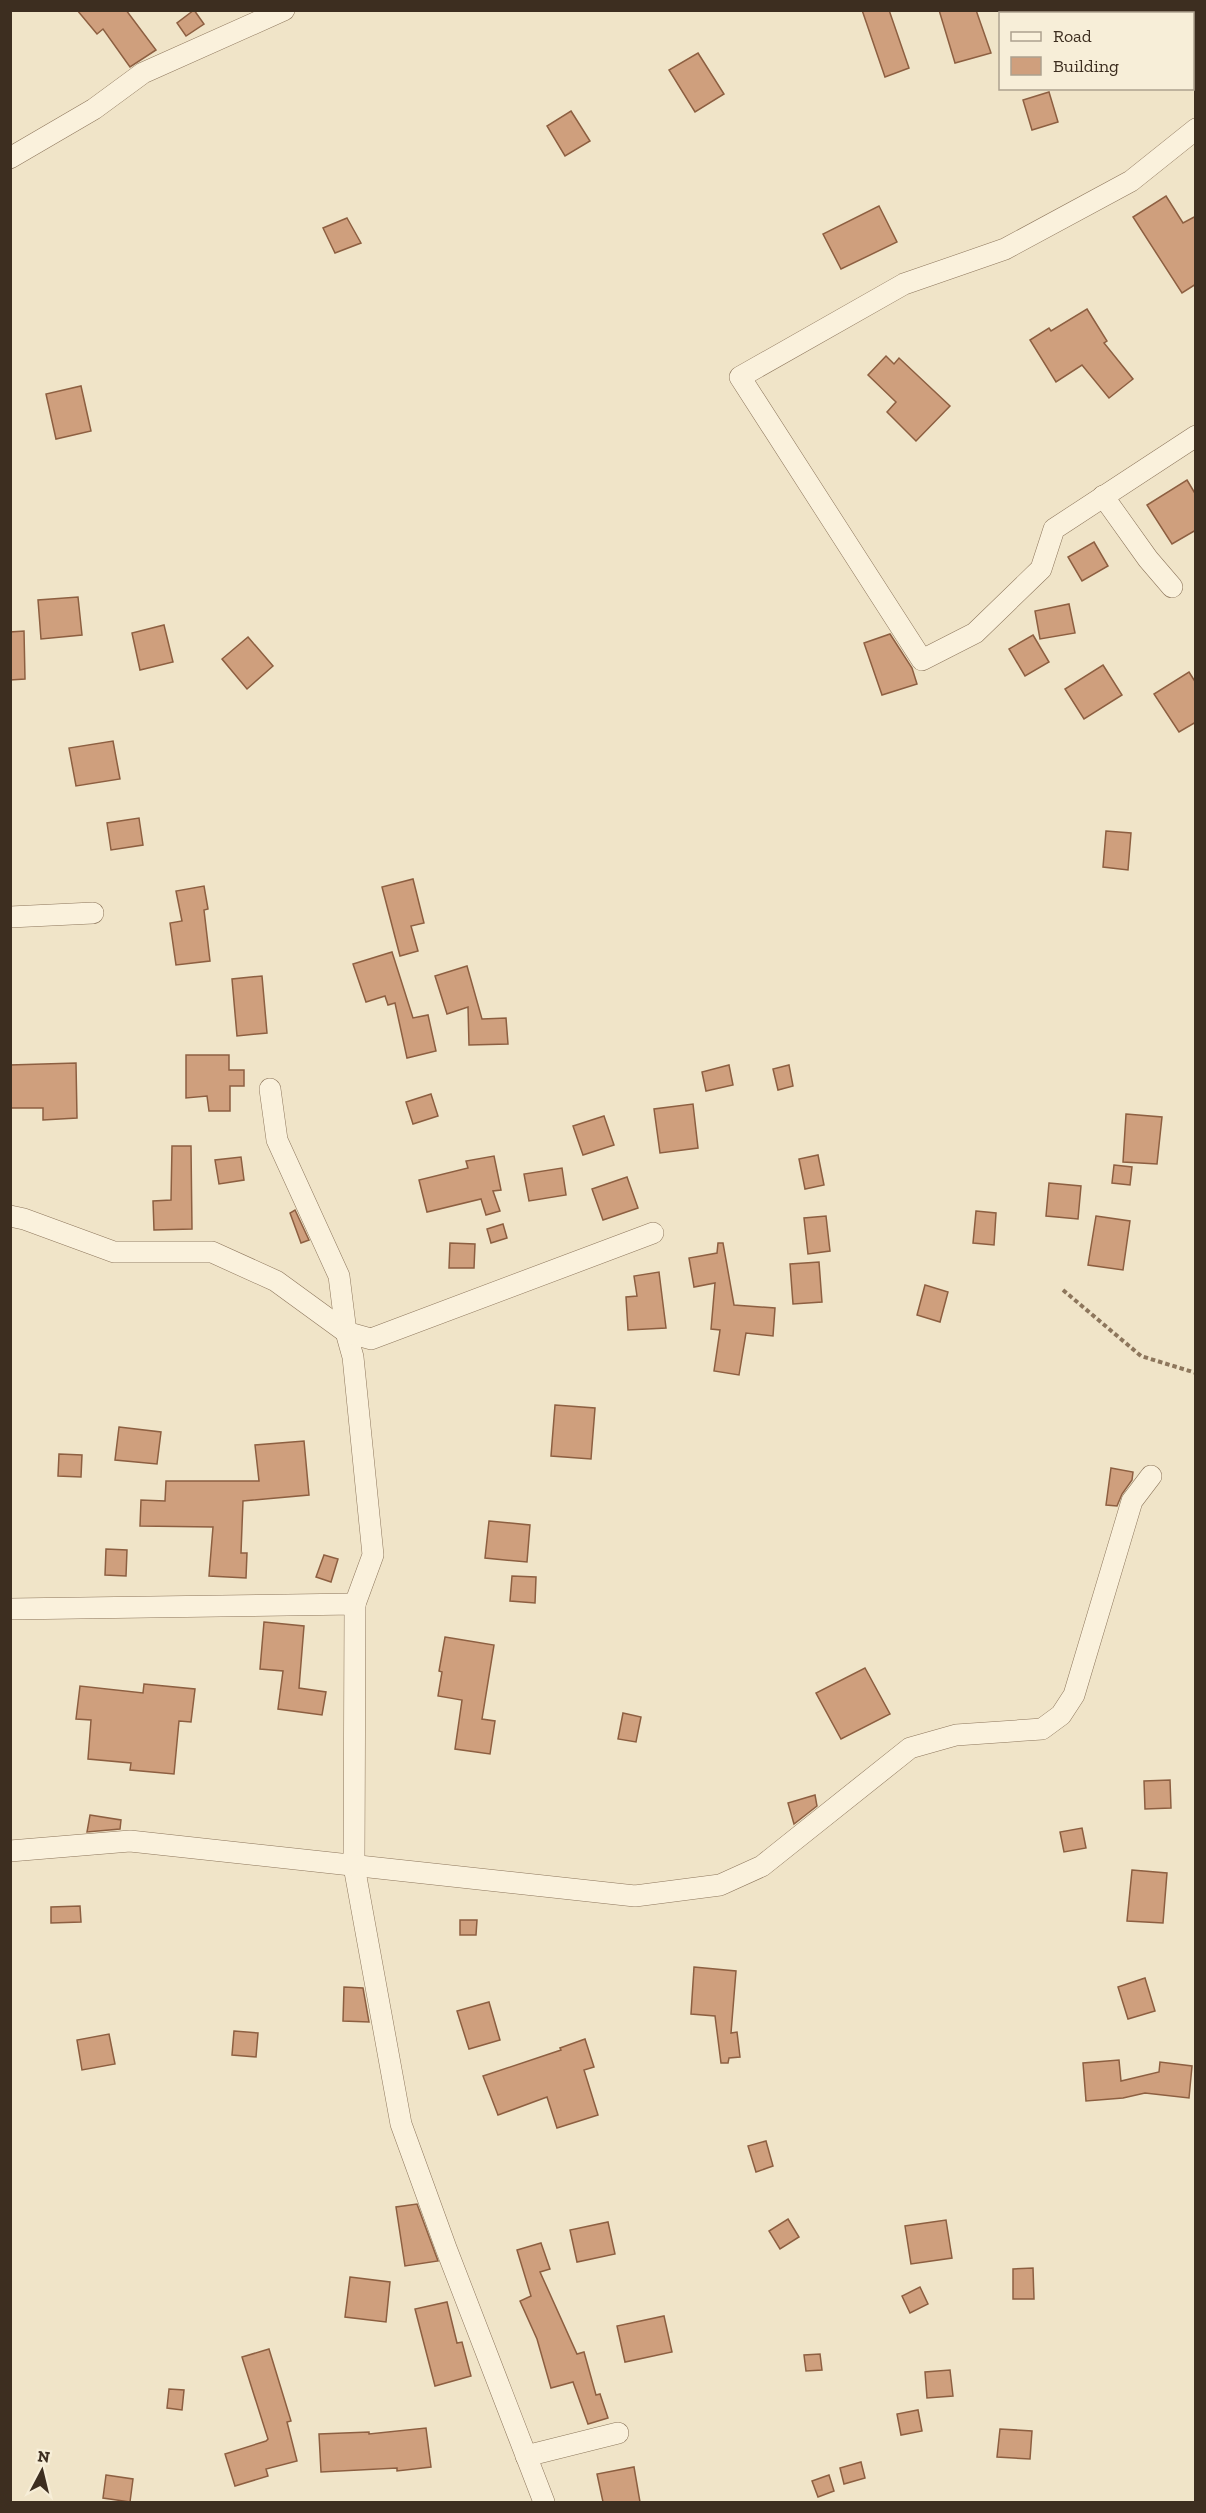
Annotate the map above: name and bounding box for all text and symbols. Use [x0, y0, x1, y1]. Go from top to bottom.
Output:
legend [999, 12, 1194, 90]
text: Road [1053, 25, 1092, 47]
text: Building [1053, 55, 1119, 77]
north arrow [12, 2441, 72, 2501]
text: N [37, 2446, 51, 2467]

